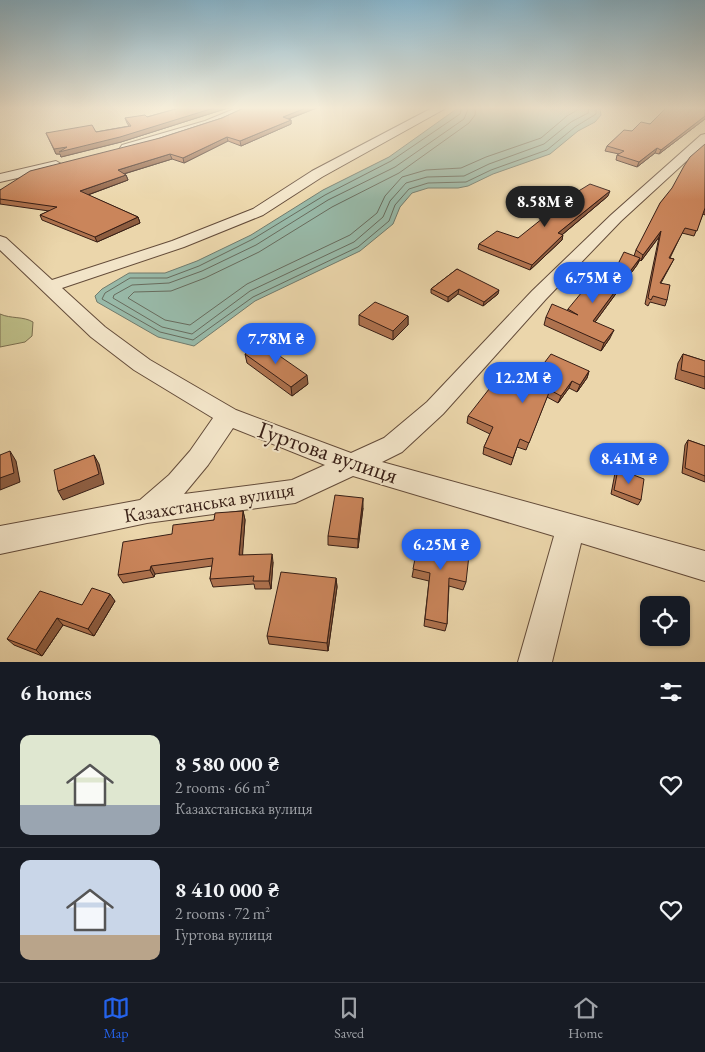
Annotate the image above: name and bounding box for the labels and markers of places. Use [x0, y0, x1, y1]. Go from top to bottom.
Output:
pin: 8.58M ₴ [499, 186, 591, 228]
pin: 6.75M ₴ [547, 262, 639, 304]
pin: 7.78M ₴ [230, 322, 322, 365]
pin: 12.2M ₴ [477, 362, 569, 404]
pin: 8.41M ₴ [583, 442, 675, 485]
pin: 6.25M ₴ [395, 528, 487, 571]

